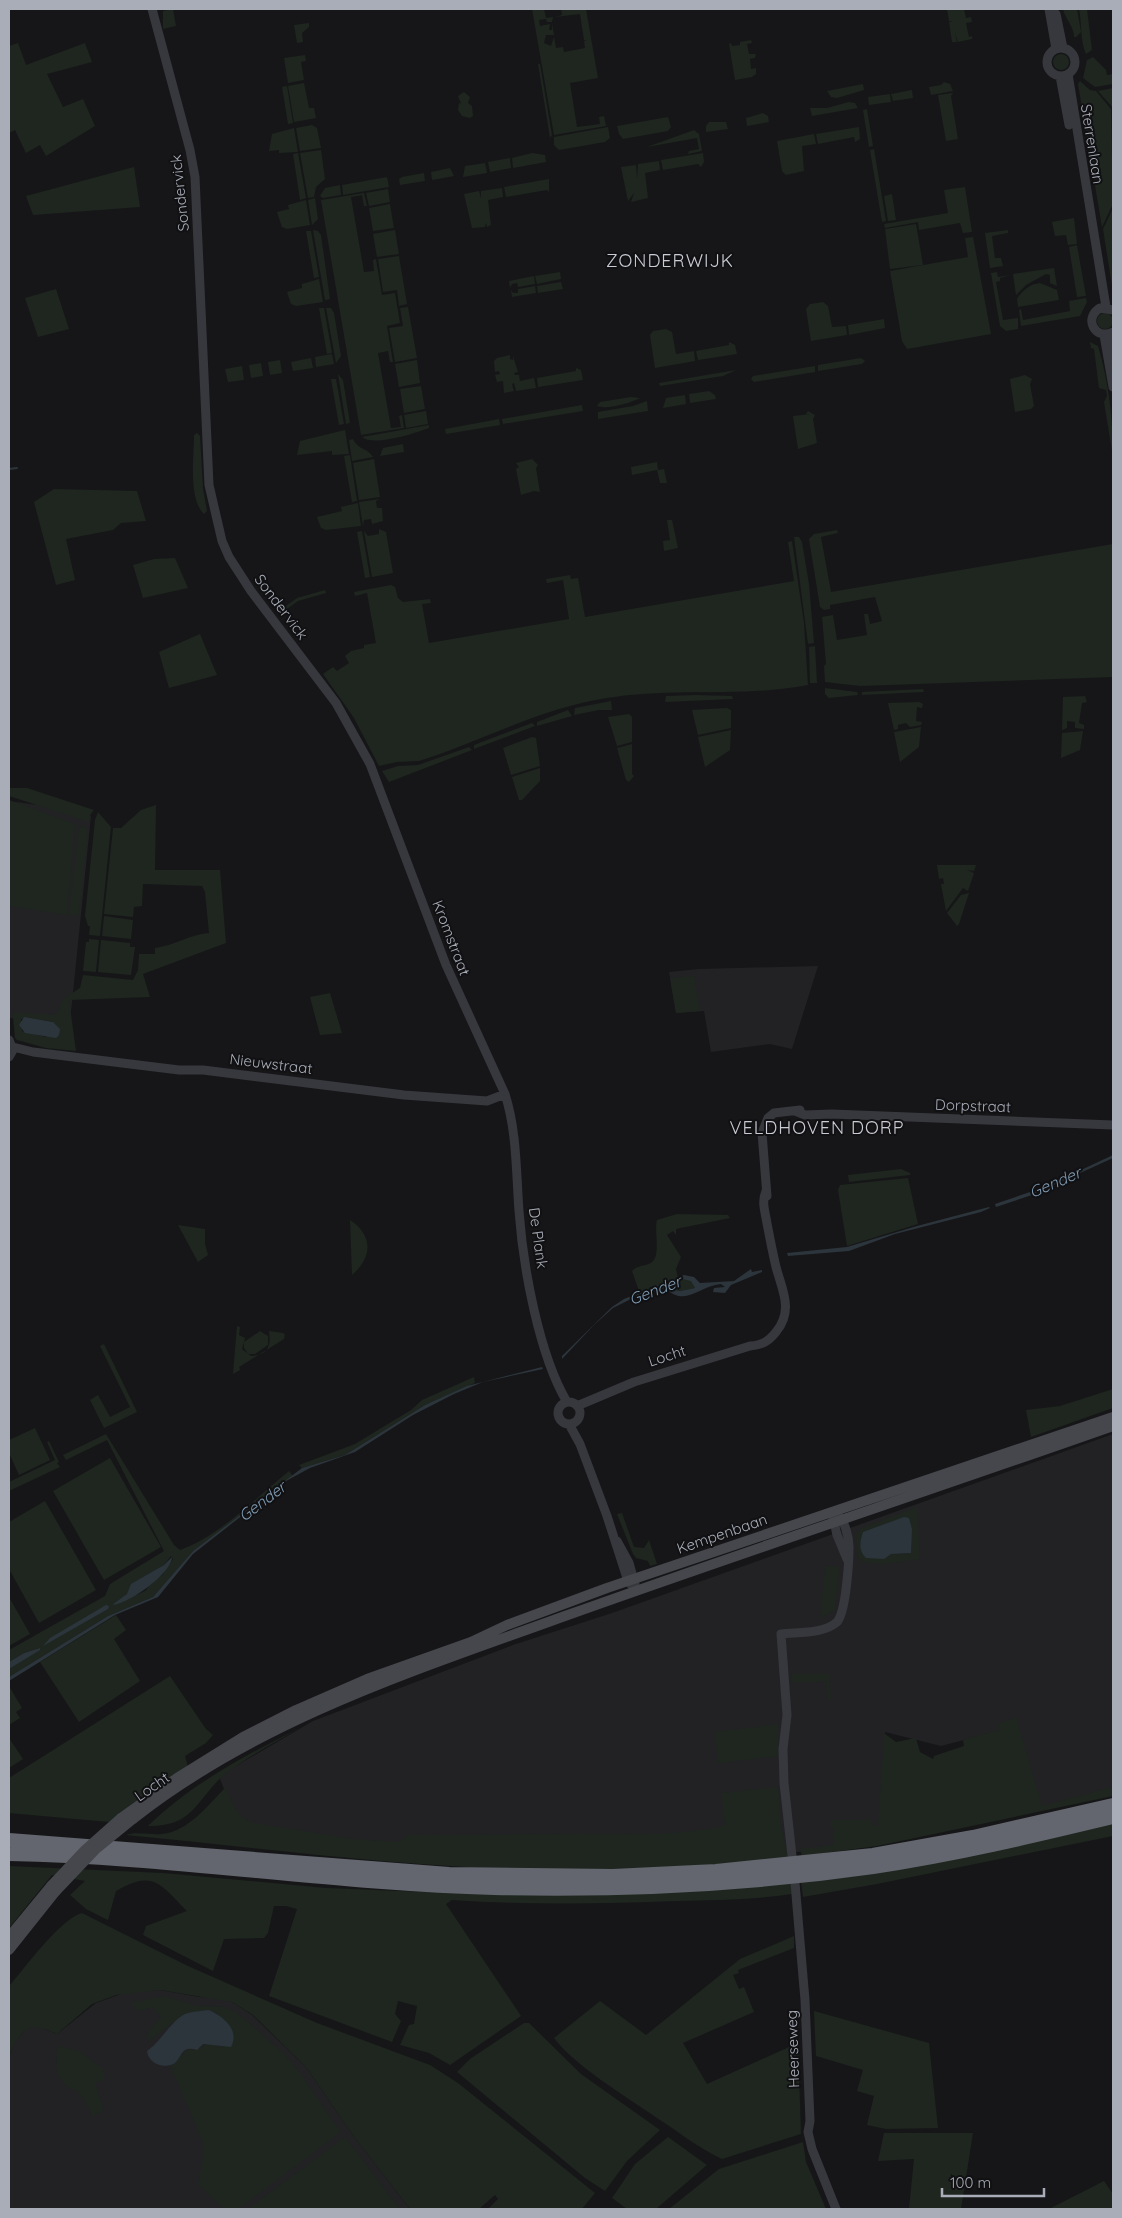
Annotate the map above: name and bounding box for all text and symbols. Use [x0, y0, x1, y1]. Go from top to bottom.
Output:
street label: Sterrenlaan [1077, 103, 1108, 185]
street label: Sondervick [166, 154, 193, 232]
district label: ZONDERWIJK [606, 249, 734, 272]
street label: Sondervick [251, 570, 312, 643]
street label: Kromstraat [428, 897, 475, 978]
street label: Nieuwstraat [228, 1049, 314, 1078]
street label: Dorpstraat [935, 1095, 1011, 1116]
district label: VELDHOVEN DORP [730, 1116, 905, 1139]
water label: Gender [1026, 1161, 1086, 1202]
street label: De Plank [525, 1206, 552, 1270]
water label: Gender [626, 1270, 686, 1309]
street label: Locht [646, 1341, 688, 1370]
water label: Gender [234, 1476, 291, 1525]
street label: Kempenbaan [674, 1509, 770, 1558]
street label: Locht [131, 1768, 173, 1805]
street label: Heerseweg [782, 2010, 803, 2088]
scale bar [942, 2166, 1044, 2198]
text: 100 m [950, 2173, 991, 2192]

